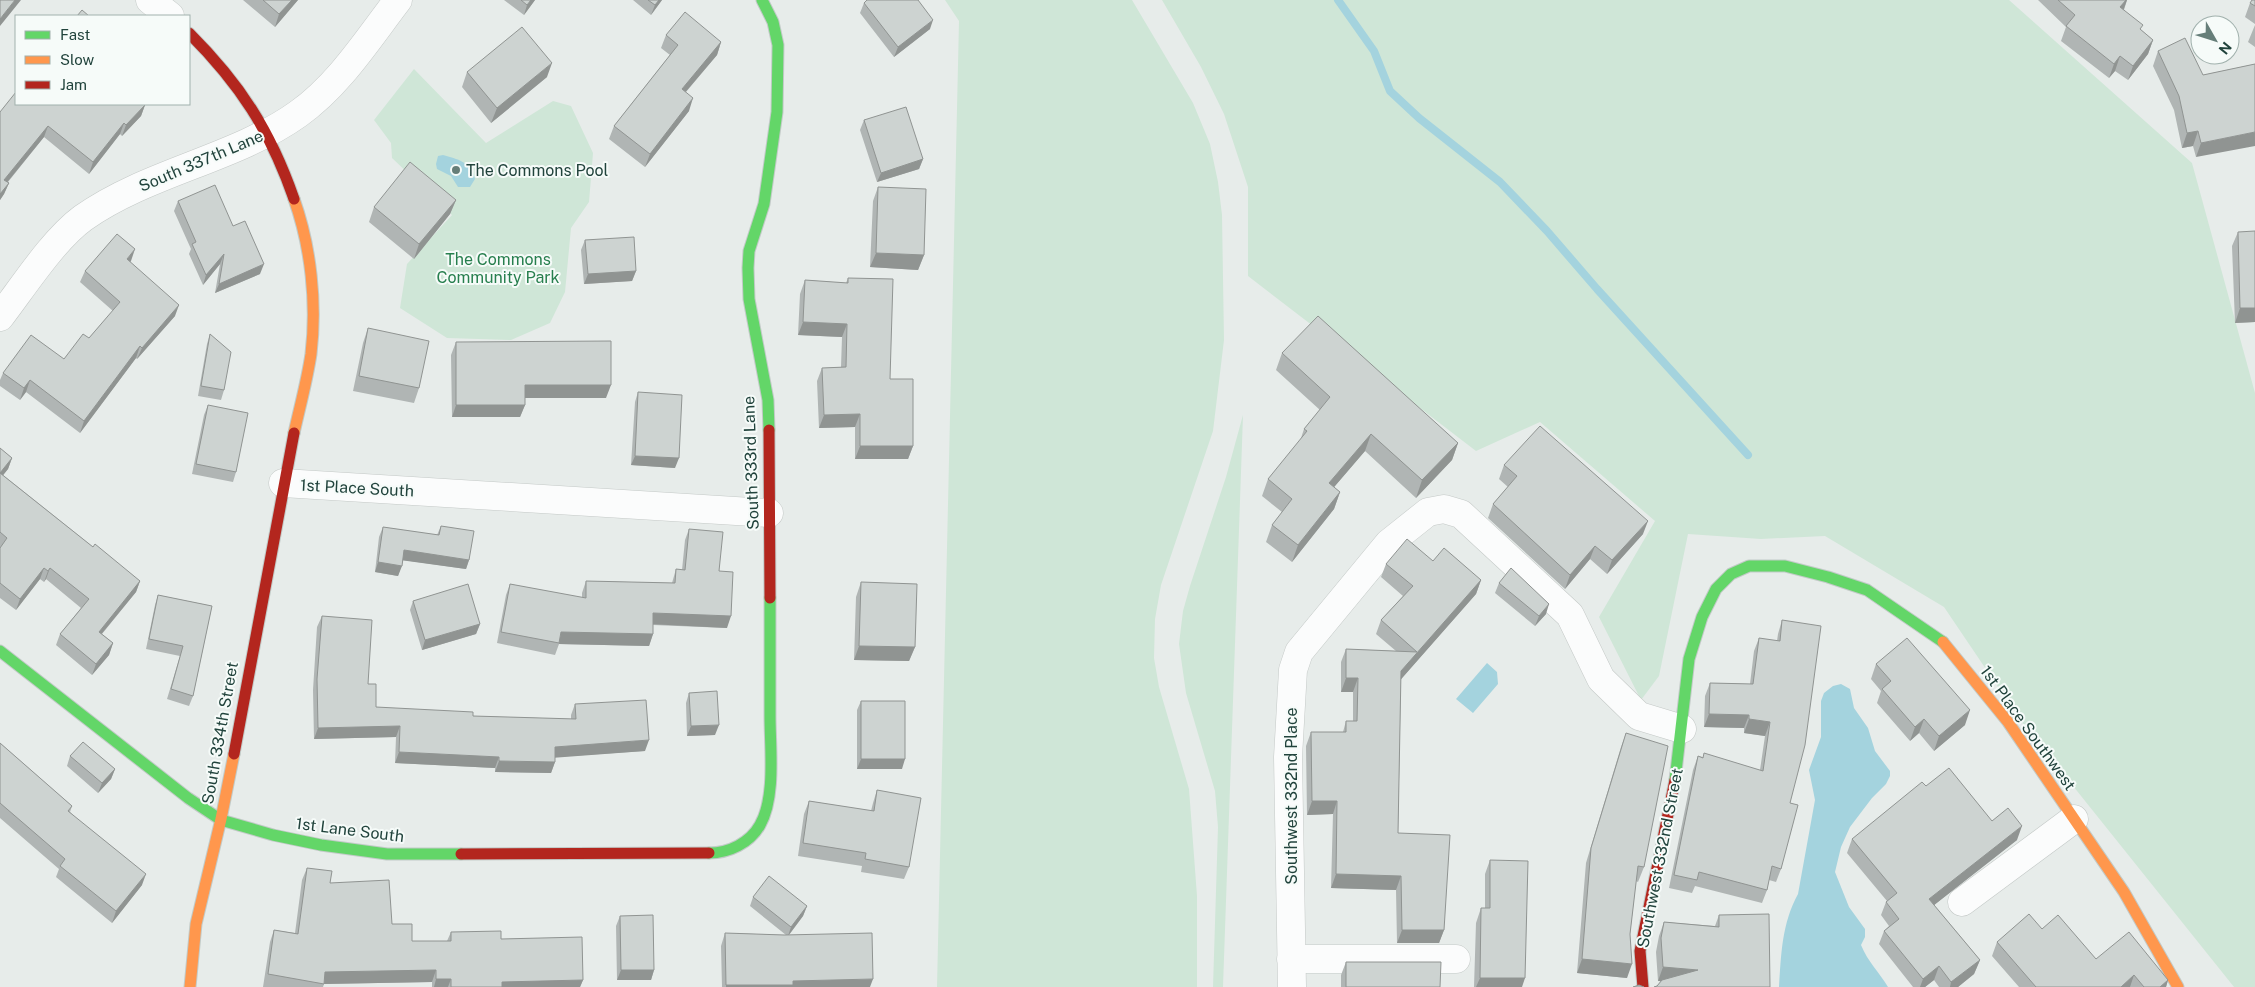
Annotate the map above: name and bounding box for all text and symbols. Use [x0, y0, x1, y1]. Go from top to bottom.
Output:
legend [15, 15, 190, 105]
north arrow [2190, 15, 2240, 65]
text: Fast [60, 26, 90, 43]
text: N [2215, 39, 2235, 57]
text: Slow [60, 51, 95, 68]
text: Jam [60, 76, 87, 93]
street label: South 337th Lane [136, 126, 266, 196]
place label: The Commons Pool [466, 161, 609, 180]
marker: The Commons Pool [450, 164, 462, 176]
park label: The Commons Community Park [436, 250, 560, 287]
street label: South 333rd Lane [739, 396, 763, 530]
street label: 1st Place South [299, 476, 415, 500]
street label: South 334th Street [198, 660, 242, 806]
street label: 1st Place Southwest [1976, 662, 2080, 794]
street label: Southwest 332nd Place [1282, 707, 1301, 885]
street label: Southwest 332nd Street [1633, 767, 1687, 949]
street label: 1st Lane South [295, 814, 405, 846]

